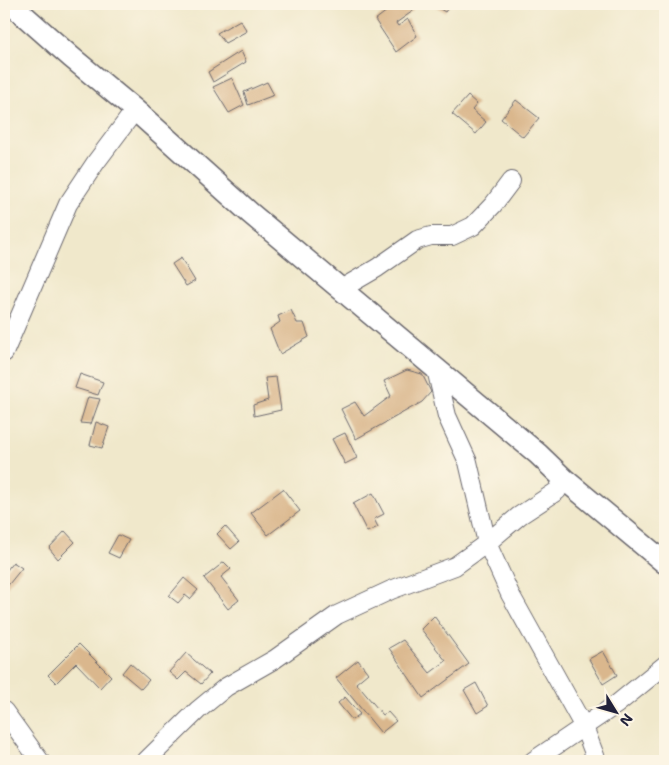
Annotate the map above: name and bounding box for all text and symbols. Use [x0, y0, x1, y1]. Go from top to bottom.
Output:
north arrow [592, 688, 642, 738]
text: N [616, 710, 637, 730]

